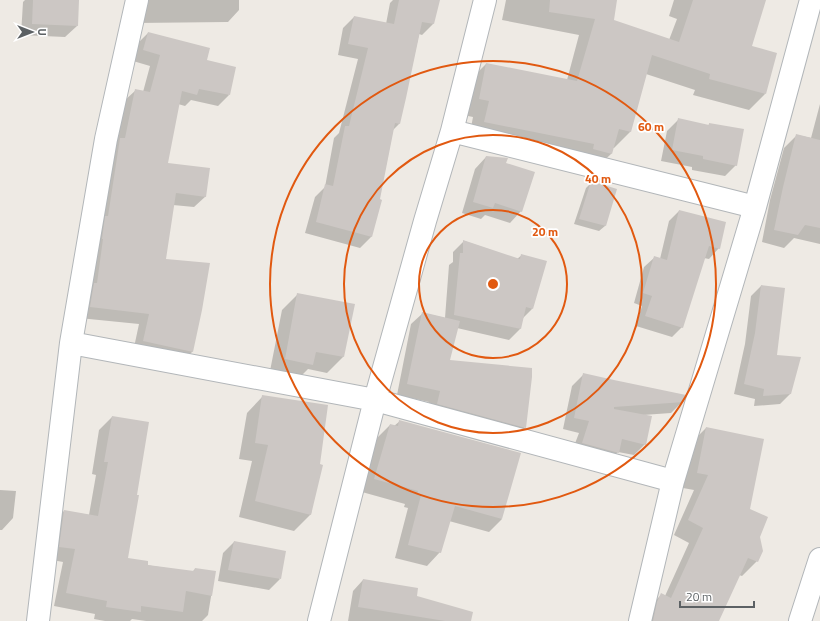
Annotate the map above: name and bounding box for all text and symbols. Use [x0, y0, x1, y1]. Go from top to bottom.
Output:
north arrow [12, 12, 52, 52]
text: U [34, 28, 50, 36]
text: 60 m [638, 117, 664, 136]
text: 40 m [585, 169, 611, 188]
text: 20 m [532, 222, 558, 241]
centre of rings [486, 277, 500, 291]
scale bar [680, 583, 754, 609]
text: 20 m [686, 587, 712, 606]

